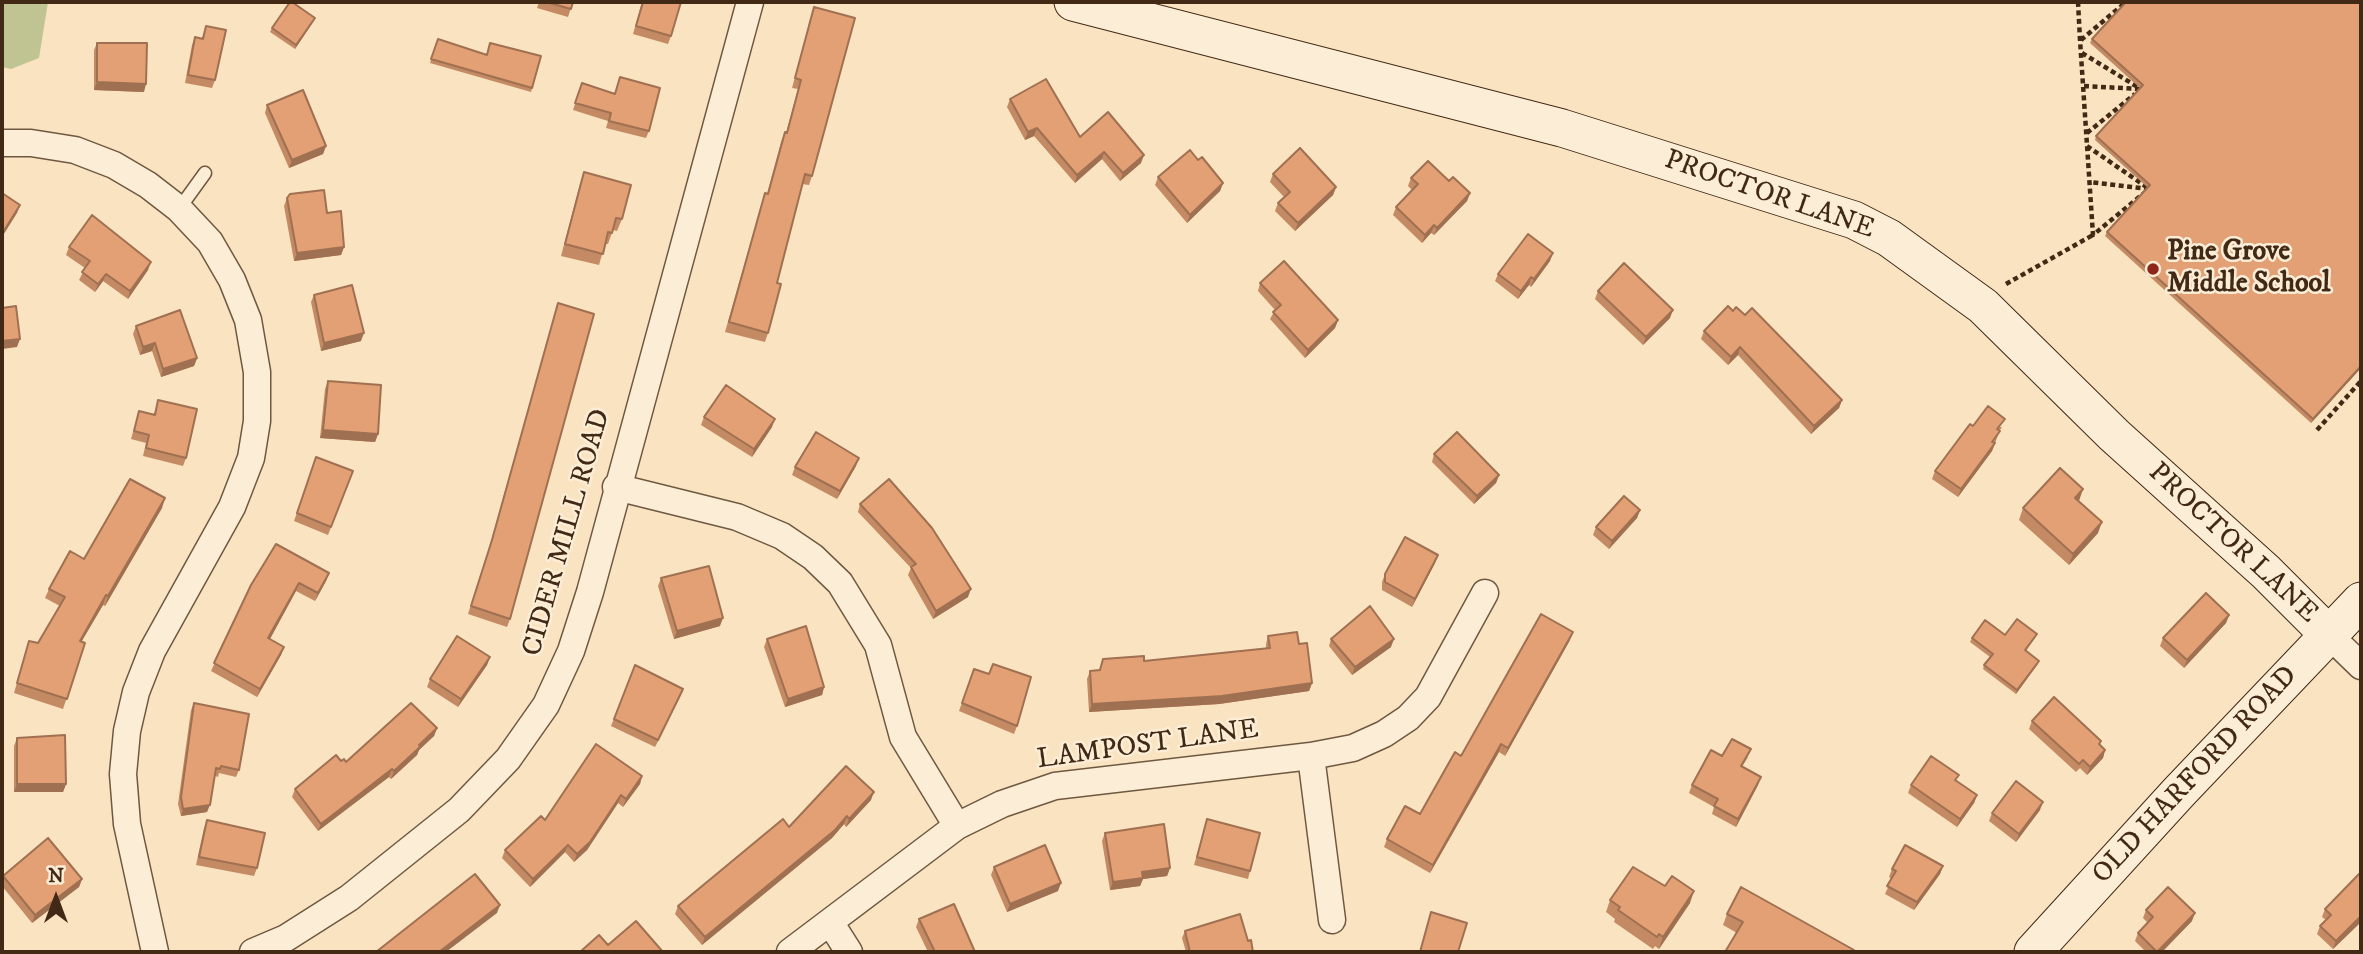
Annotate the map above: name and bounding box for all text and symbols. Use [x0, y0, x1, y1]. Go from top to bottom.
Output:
street label: PROCTOR LANE [1660, 144, 1878, 248]
place label: Pine Grove Middle School [2167, 236, 2331, 302]
marker: Pine Grove Middle School [2145, 261, 2161, 277]
street label: CIDER MILL ROAD [517, 406, 619, 660]
street label: PROCTOR LANE [2140, 457, 2324, 631]
street label: OLD HARFORD ROAD [2086, 660, 2306, 892]
street label: LAMPOST LANE [1035, 714, 1261, 778]
north arrow [21, 863, 91, 933]
text: N [48, 865, 64, 888]

